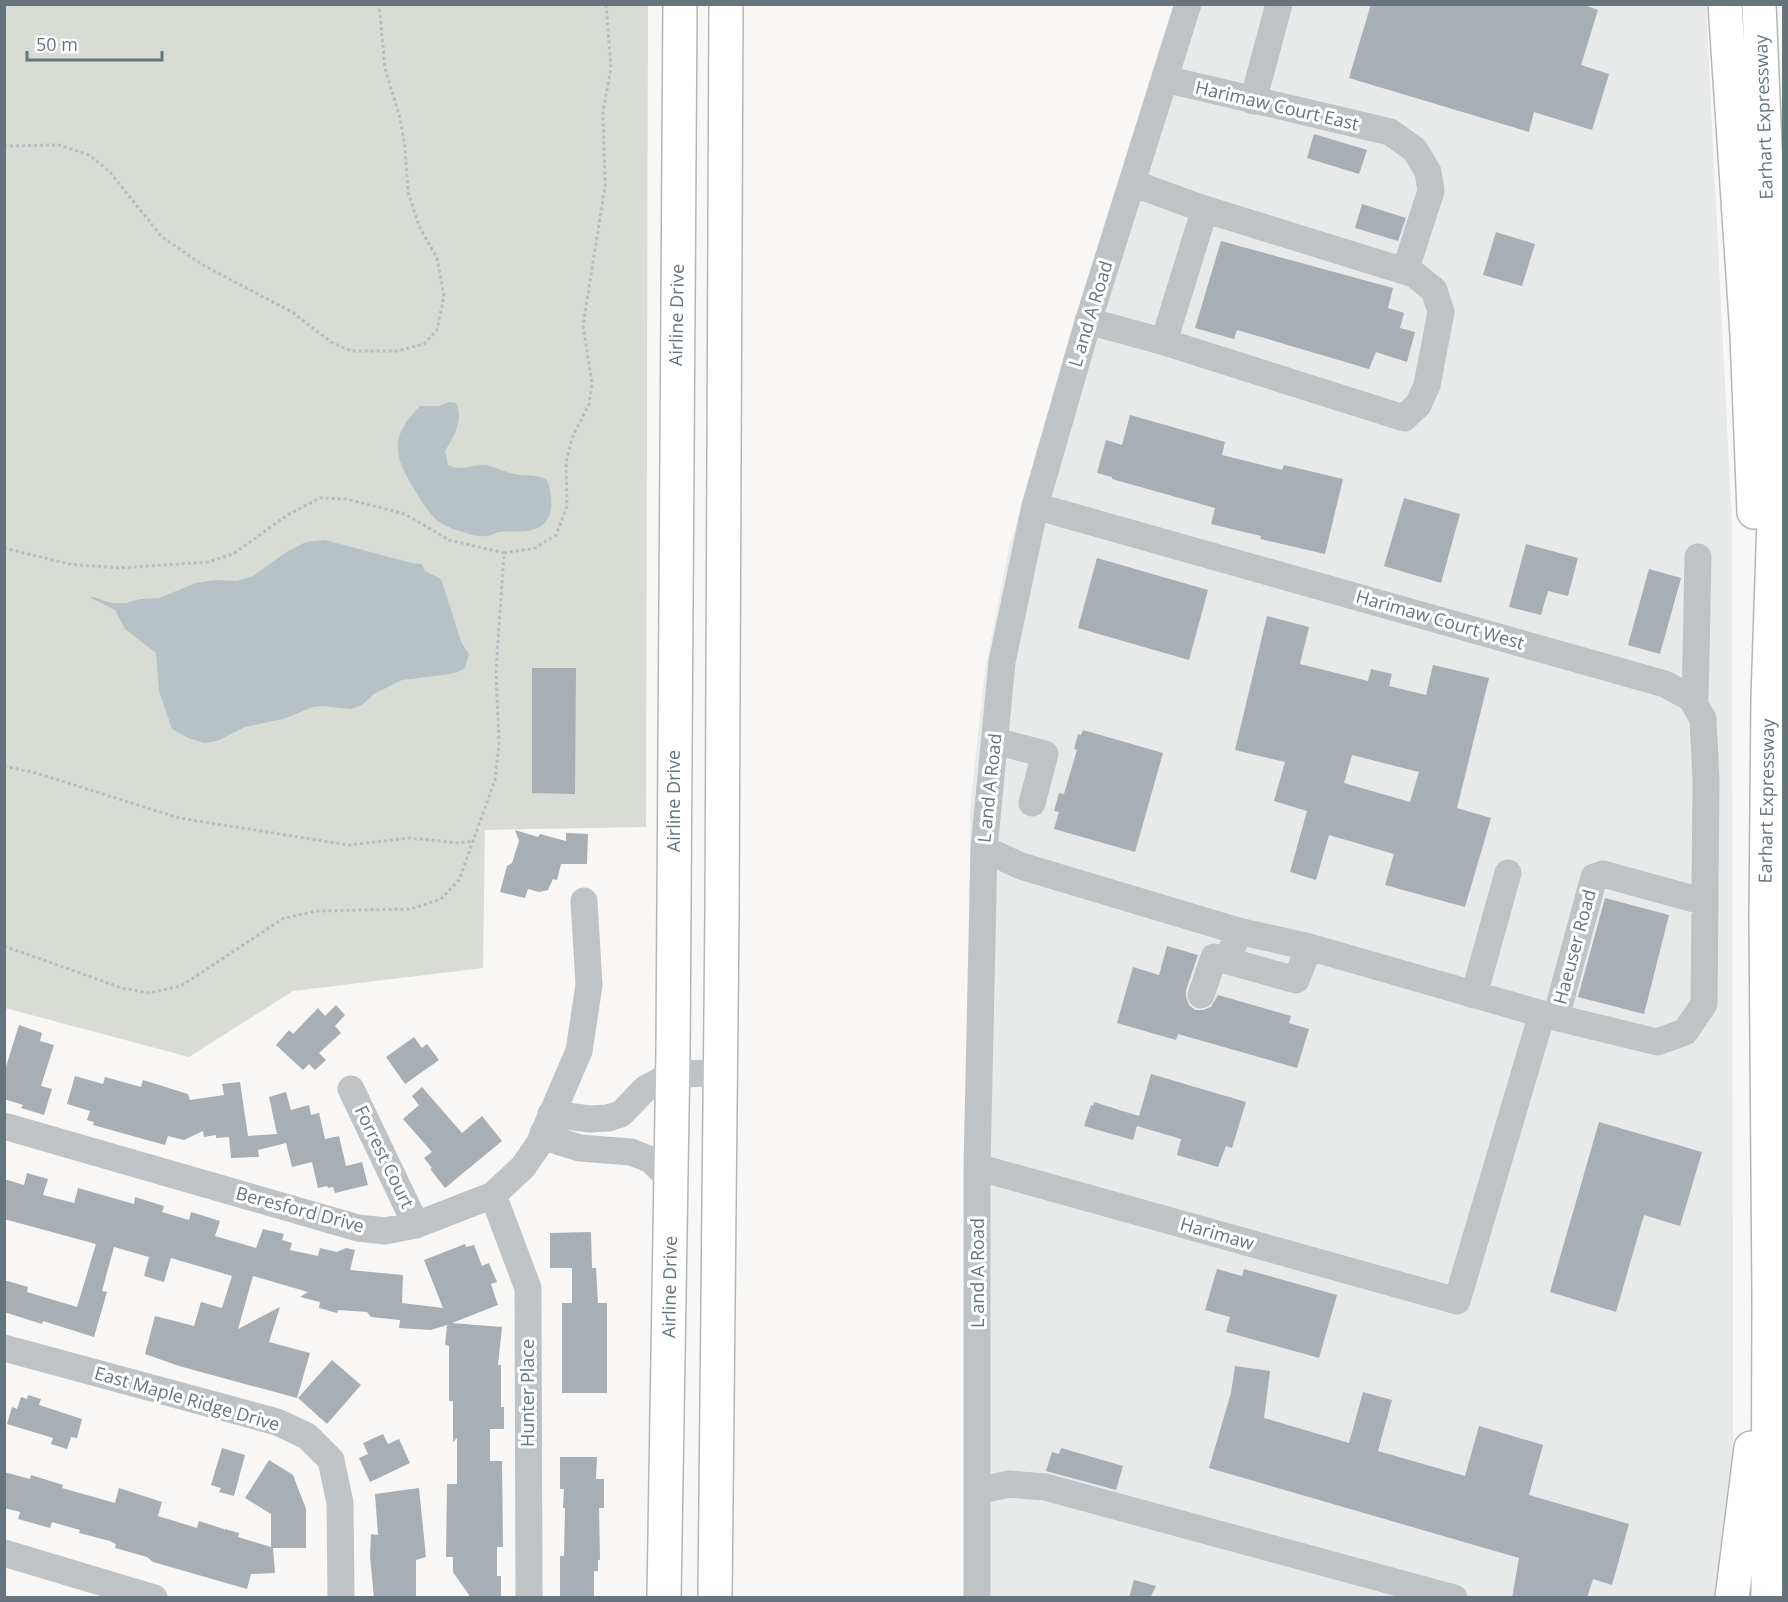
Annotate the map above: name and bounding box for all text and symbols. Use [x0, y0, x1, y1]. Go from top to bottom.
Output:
scale bar [27, 24, 162, 62]
text: 50 m [36, 32, 78, 56]
street label: Earhart Expressway [1748, 33, 1778, 200]
street label: Harimaw Court East [1193, 75, 1361, 136]
street label: L and A Road [1063, 258, 1118, 370]
street label: Airline Drive [663, 264, 689, 366]
street label: Harimaw Court West [1353, 584, 1527, 655]
street label: Earhart Expressway [1753, 717, 1779, 884]
street label: L and A Road [971, 732, 1007, 844]
street label: Airline Drive [661, 750, 685, 852]
street label: Haeuser Road [1547, 887, 1601, 1007]
street label: Forrest Court [350, 1101, 420, 1212]
street label: Beresford Drive [234, 1180, 367, 1238]
street label: Harimaw [1178, 1211, 1257, 1255]
street label: L and A Road [965, 1218, 989, 1328]
street label: Airline Drive [656, 1236, 682, 1338]
street label: Hunter Place [515, 1339, 539, 1447]
street label: East Maple Ridge Drive [92, 1360, 283, 1436]

